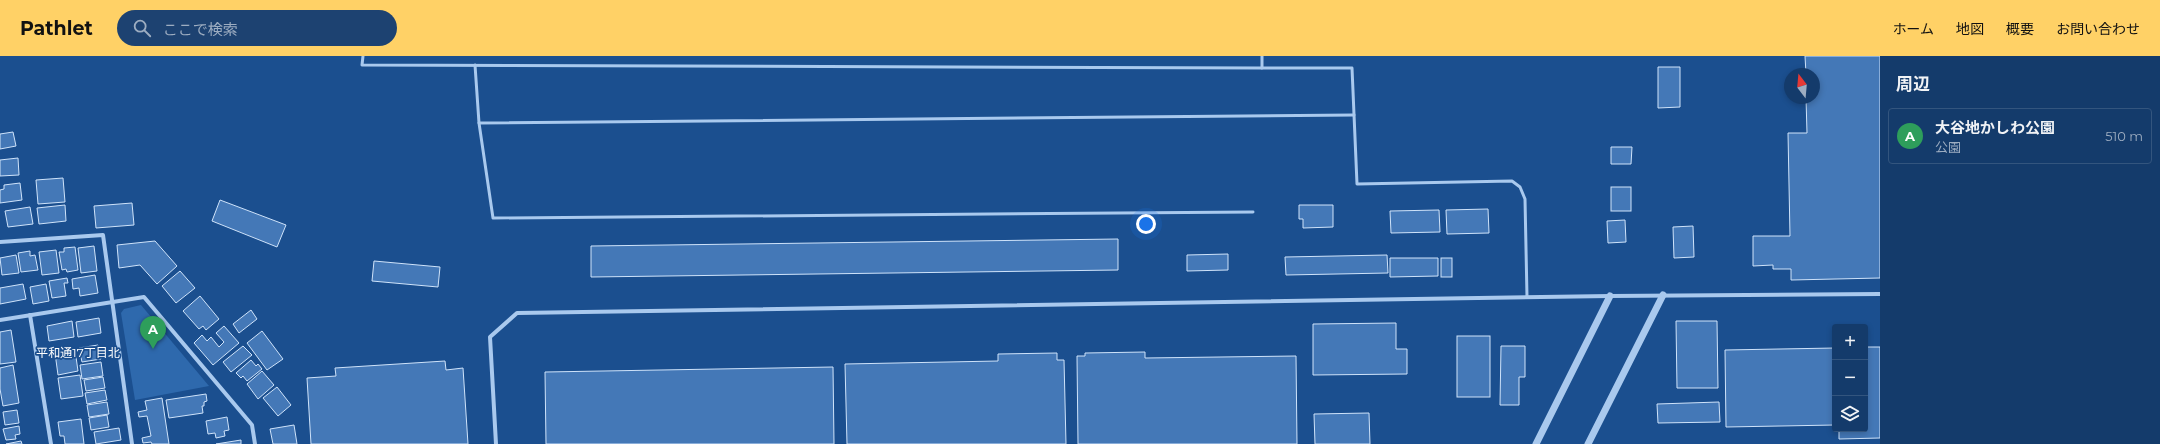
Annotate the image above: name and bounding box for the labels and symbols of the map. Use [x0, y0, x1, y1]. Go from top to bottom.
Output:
north arrow [1784, 68, 1820, 104]
your location [1136, 214, 1156, 234]
pin: A [140, 316, 166, 349]
district label: 平和通17丁目北 [36, 345, 120, 360]

